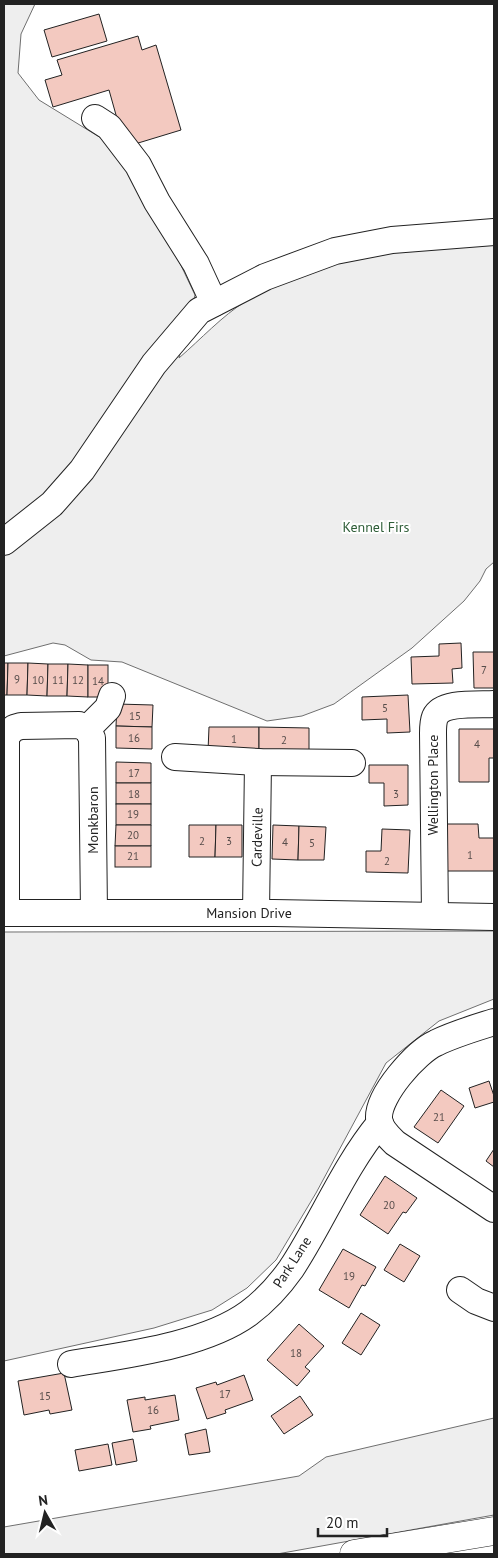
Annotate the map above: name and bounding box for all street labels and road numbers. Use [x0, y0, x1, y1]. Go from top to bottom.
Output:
street label: Wellington Place [424, 735, 442, 835]
street label: Monkbaron [84, 786, 102, 854]
street label: Cardeville [247, 807, 267, 867]
street label: Mansion Drive [206, 904, 292, 922]
street label: Park Lane [269, 1233, 315, 1291]

